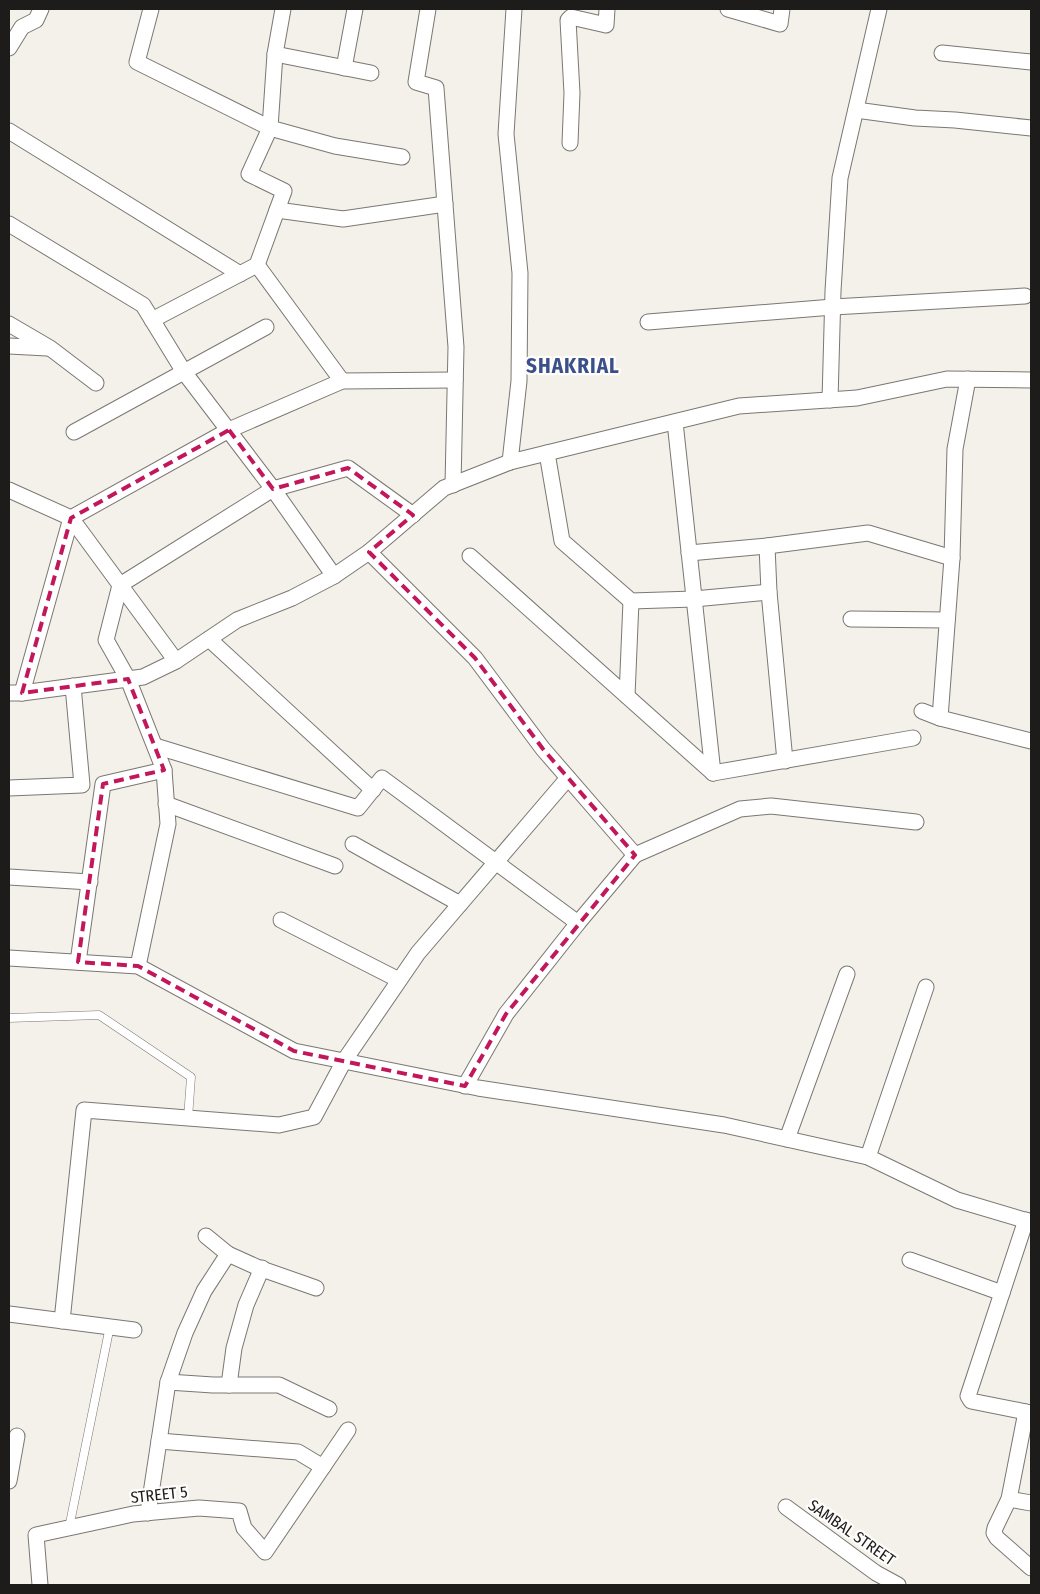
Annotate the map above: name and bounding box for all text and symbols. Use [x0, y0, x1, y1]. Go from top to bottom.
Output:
district label: SHAKRIAL [526, 353, 620, 379]
street label: STREET 5 [130, 1482, 189, 1507]
street label: SAMBAL STREET [805, 1495, 899, 1570]

